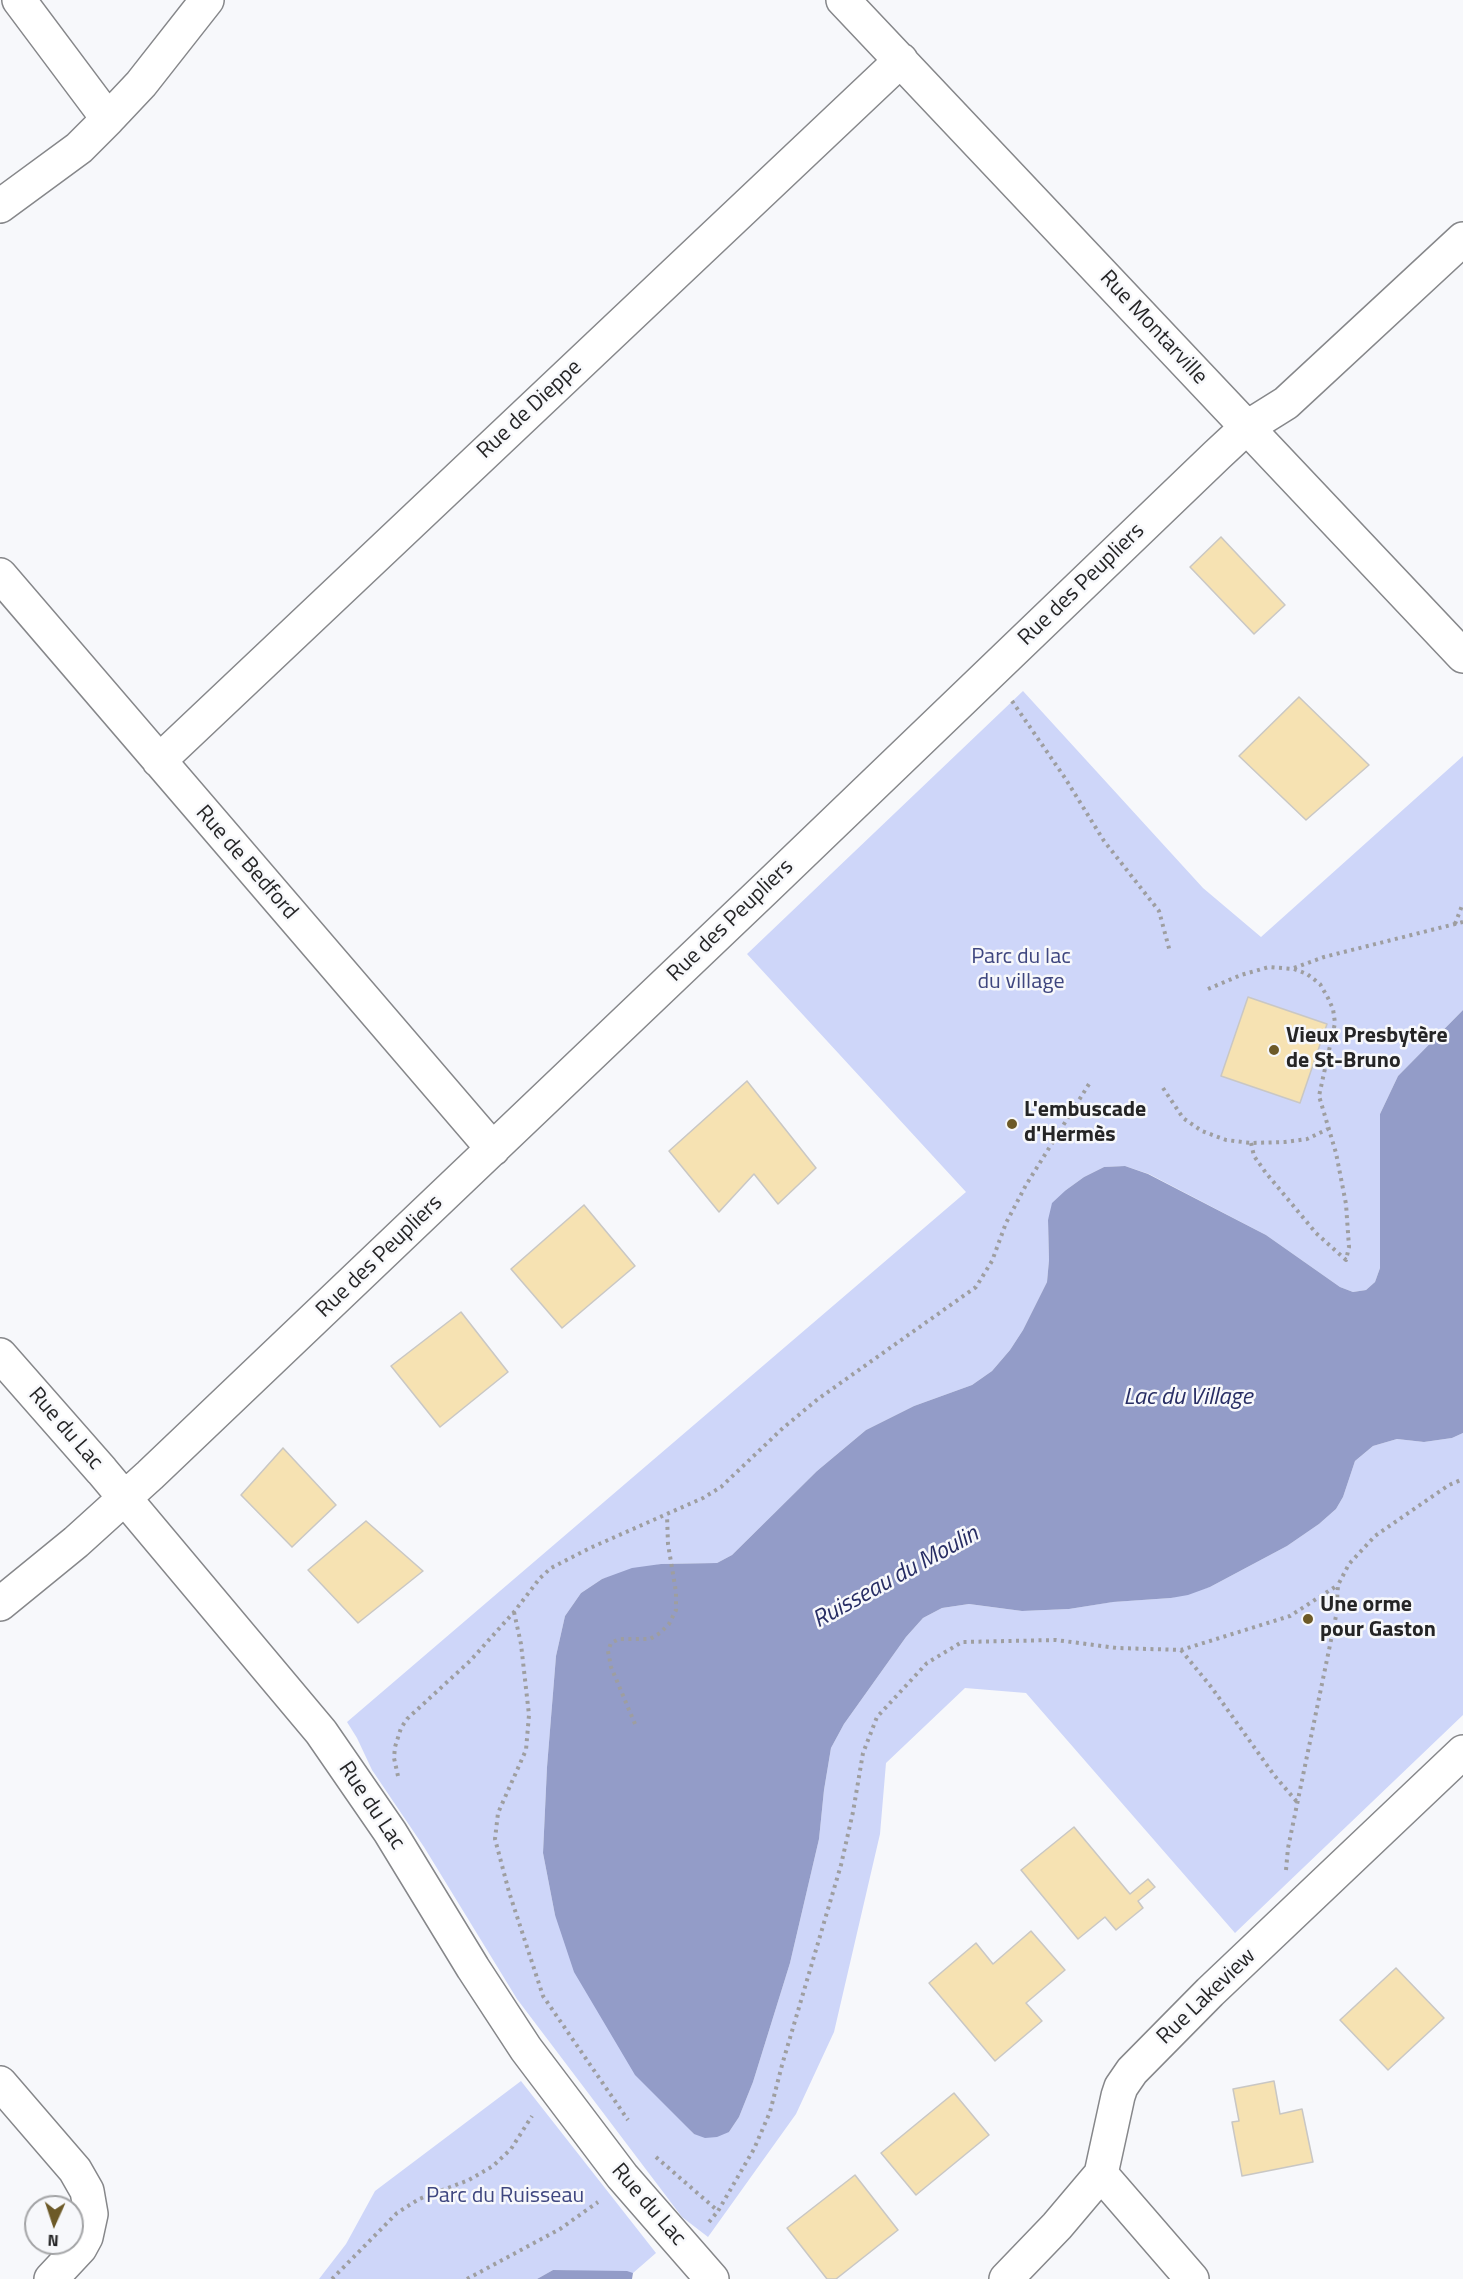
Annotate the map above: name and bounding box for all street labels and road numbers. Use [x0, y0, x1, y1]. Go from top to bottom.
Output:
street label: Rue Montarville [1094, 266, 1212, 390]
street label: Rue de Dieppe [472, 355, 588, 465]
street label: Rue des Peupliers [1013, 518, 1151, 652]
street label: Rue de Bedford [189, 801, 303, 925]
street label: Rue des Peupliers [662, 854, 800, 988]
street label: Rue des Peupliers [311, 1190, 449, 1324]
street label: Rue du Lac [22, 1382, 108, 1476]
street label: Rue du Lac [332, 1757, 410, 1855]
street label: Rue Lakeview [1152, 1943, 1262, 2051]
street label: Rue du Lac [605, 2158, 691, 2252]

